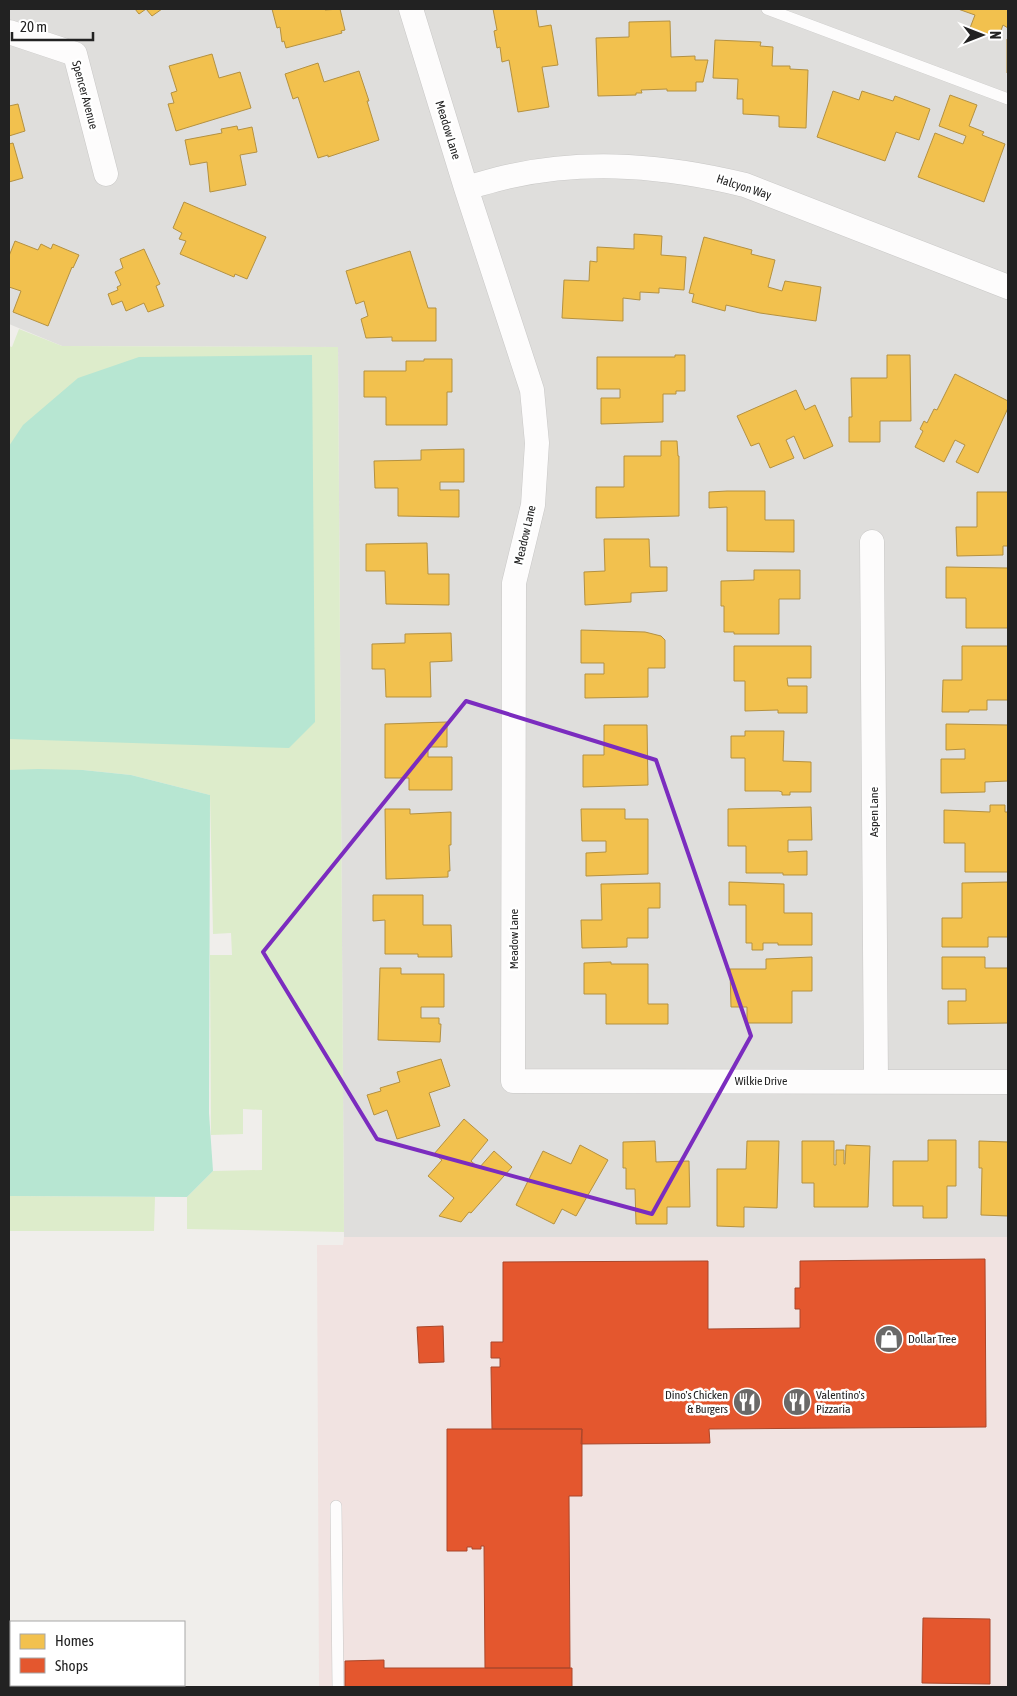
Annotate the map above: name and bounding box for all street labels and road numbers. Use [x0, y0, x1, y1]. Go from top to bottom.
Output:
street label: Spencer Avenue [69, 59, 101, 131]
street label: Meadow Lane [432, 99, 464, 161]
street label: Halcyon Way [715, 172, 773, 202]
street label: Meadow Lane [511, 504, 539, 566]
street label: Aspen Lane [867, 787, 881, 837]
street label: Meadow Lane [507, 909, 521, 969]
street label: Wilkie Drive [735, 1074, 787, 1088]

